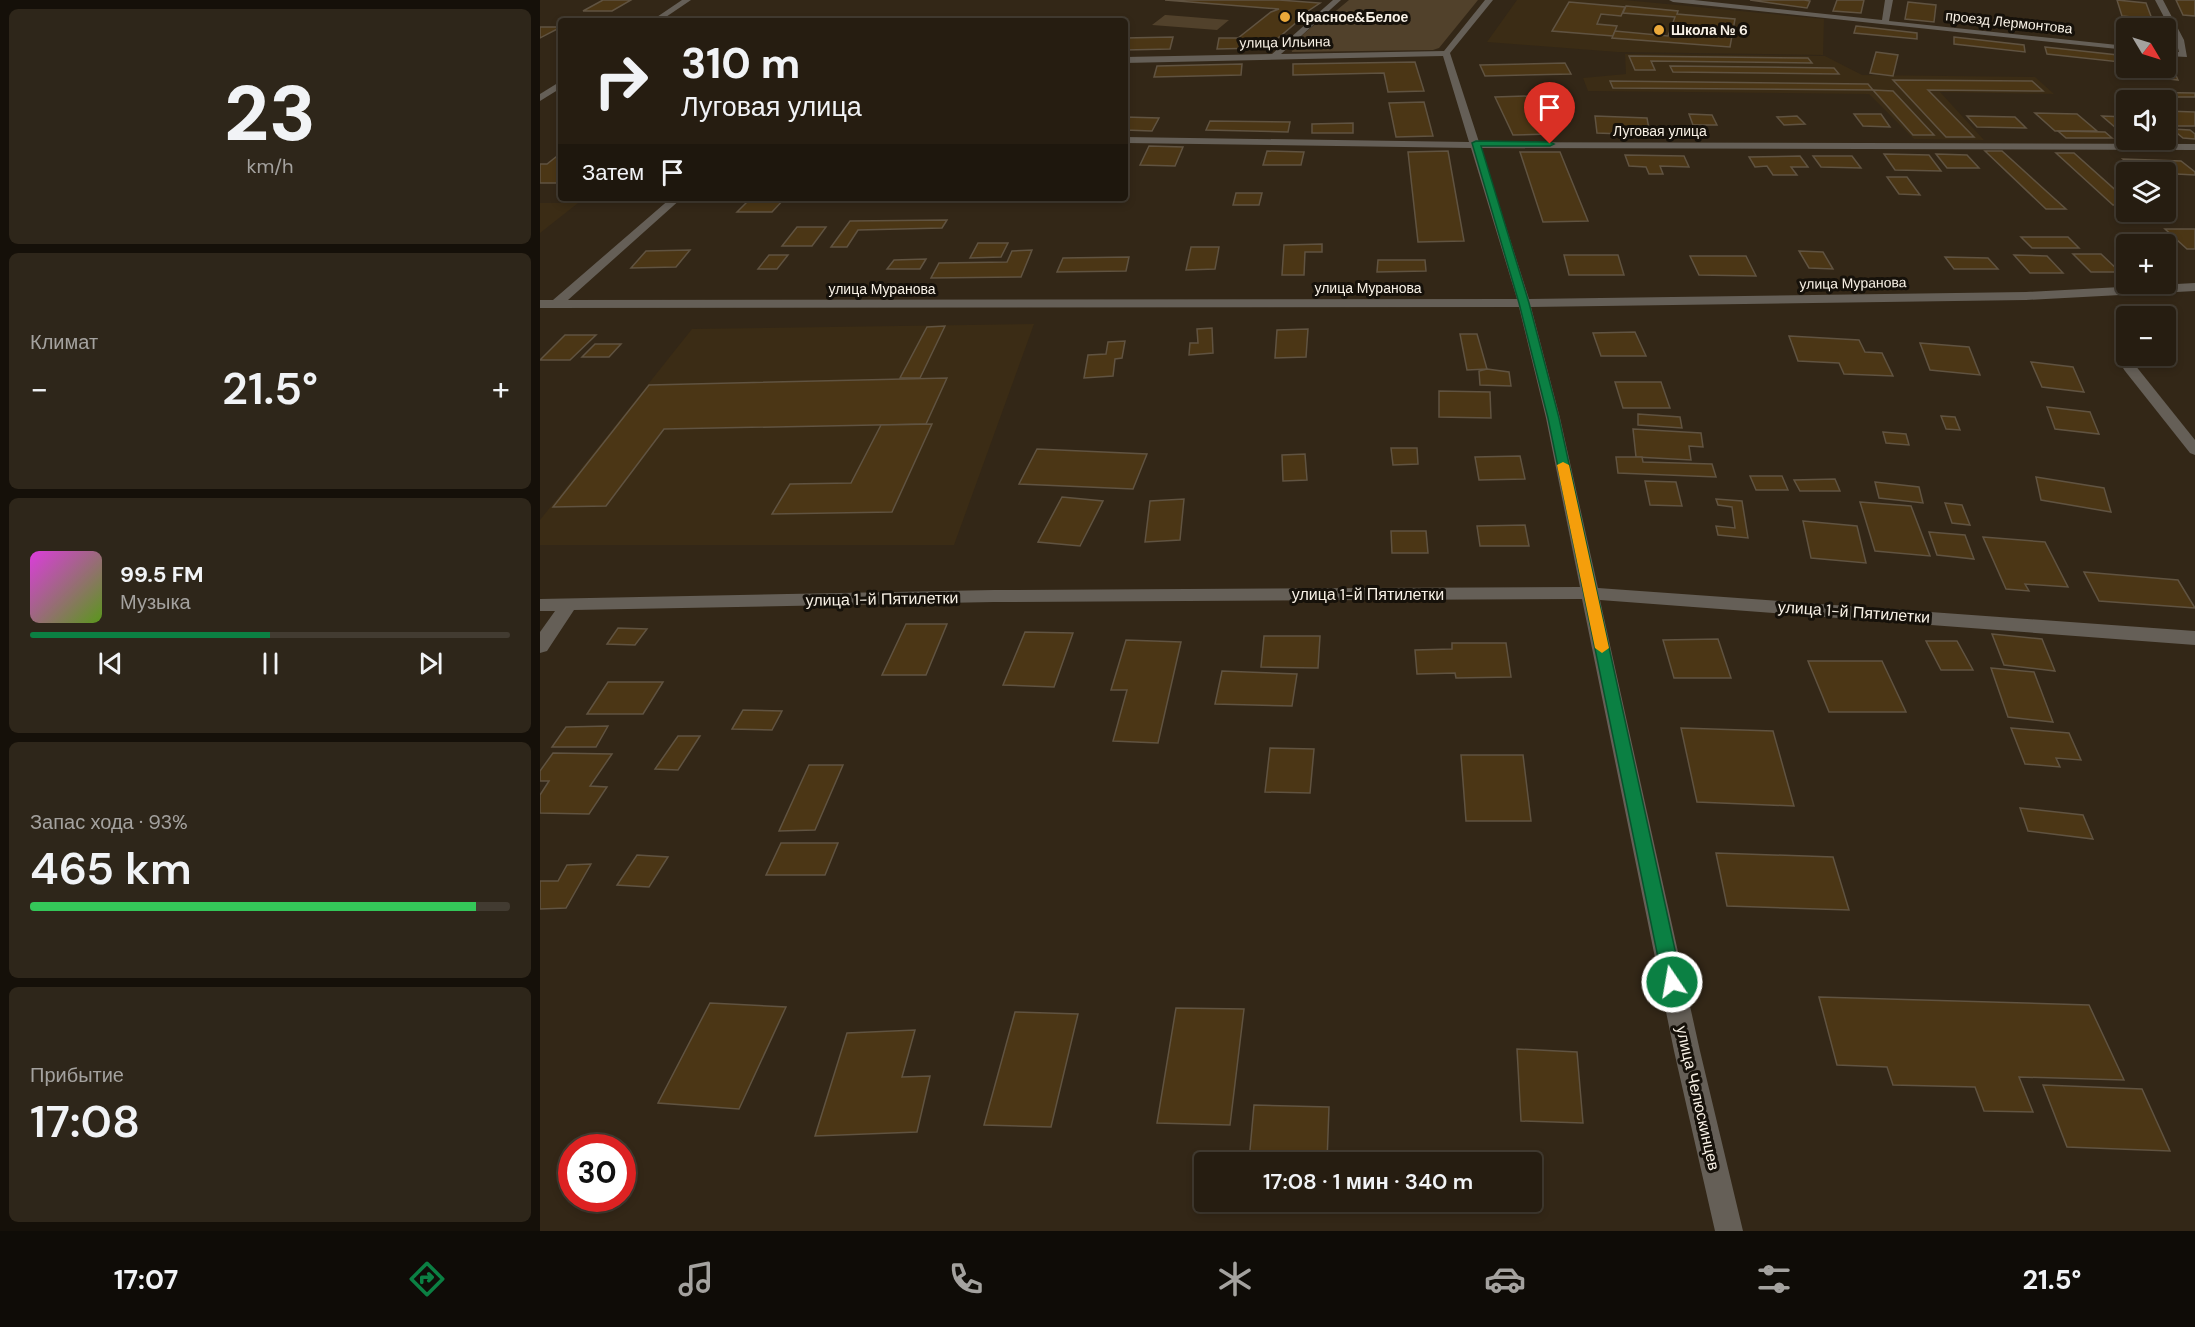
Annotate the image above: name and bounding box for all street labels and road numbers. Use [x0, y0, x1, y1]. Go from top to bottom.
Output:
street label: проезд Лермонтова [1945, 6, 2074, 38]
street label: улица Ильина [1239, 32, 1331, 52]
street label: Луговая улица [1613, 122, 1707, 140]
street label: улица Муранова [1799, 273, 1907, 293]
street label: улица Муранова [1314, 279, 1422, 297]
street label: улица Муранова [828, 280, 936, 298]
street label: улица 1-й Пятилетки [1292, 584, 1444, 605]
street label: улица 1-й Пятилетки [806, 587, 958, 611]
street label: улица 1-й Пятилетки [1777, 596, 1931, 628]
street label: улица Челюскинцев [1671, 1024, 1725, 1172]

